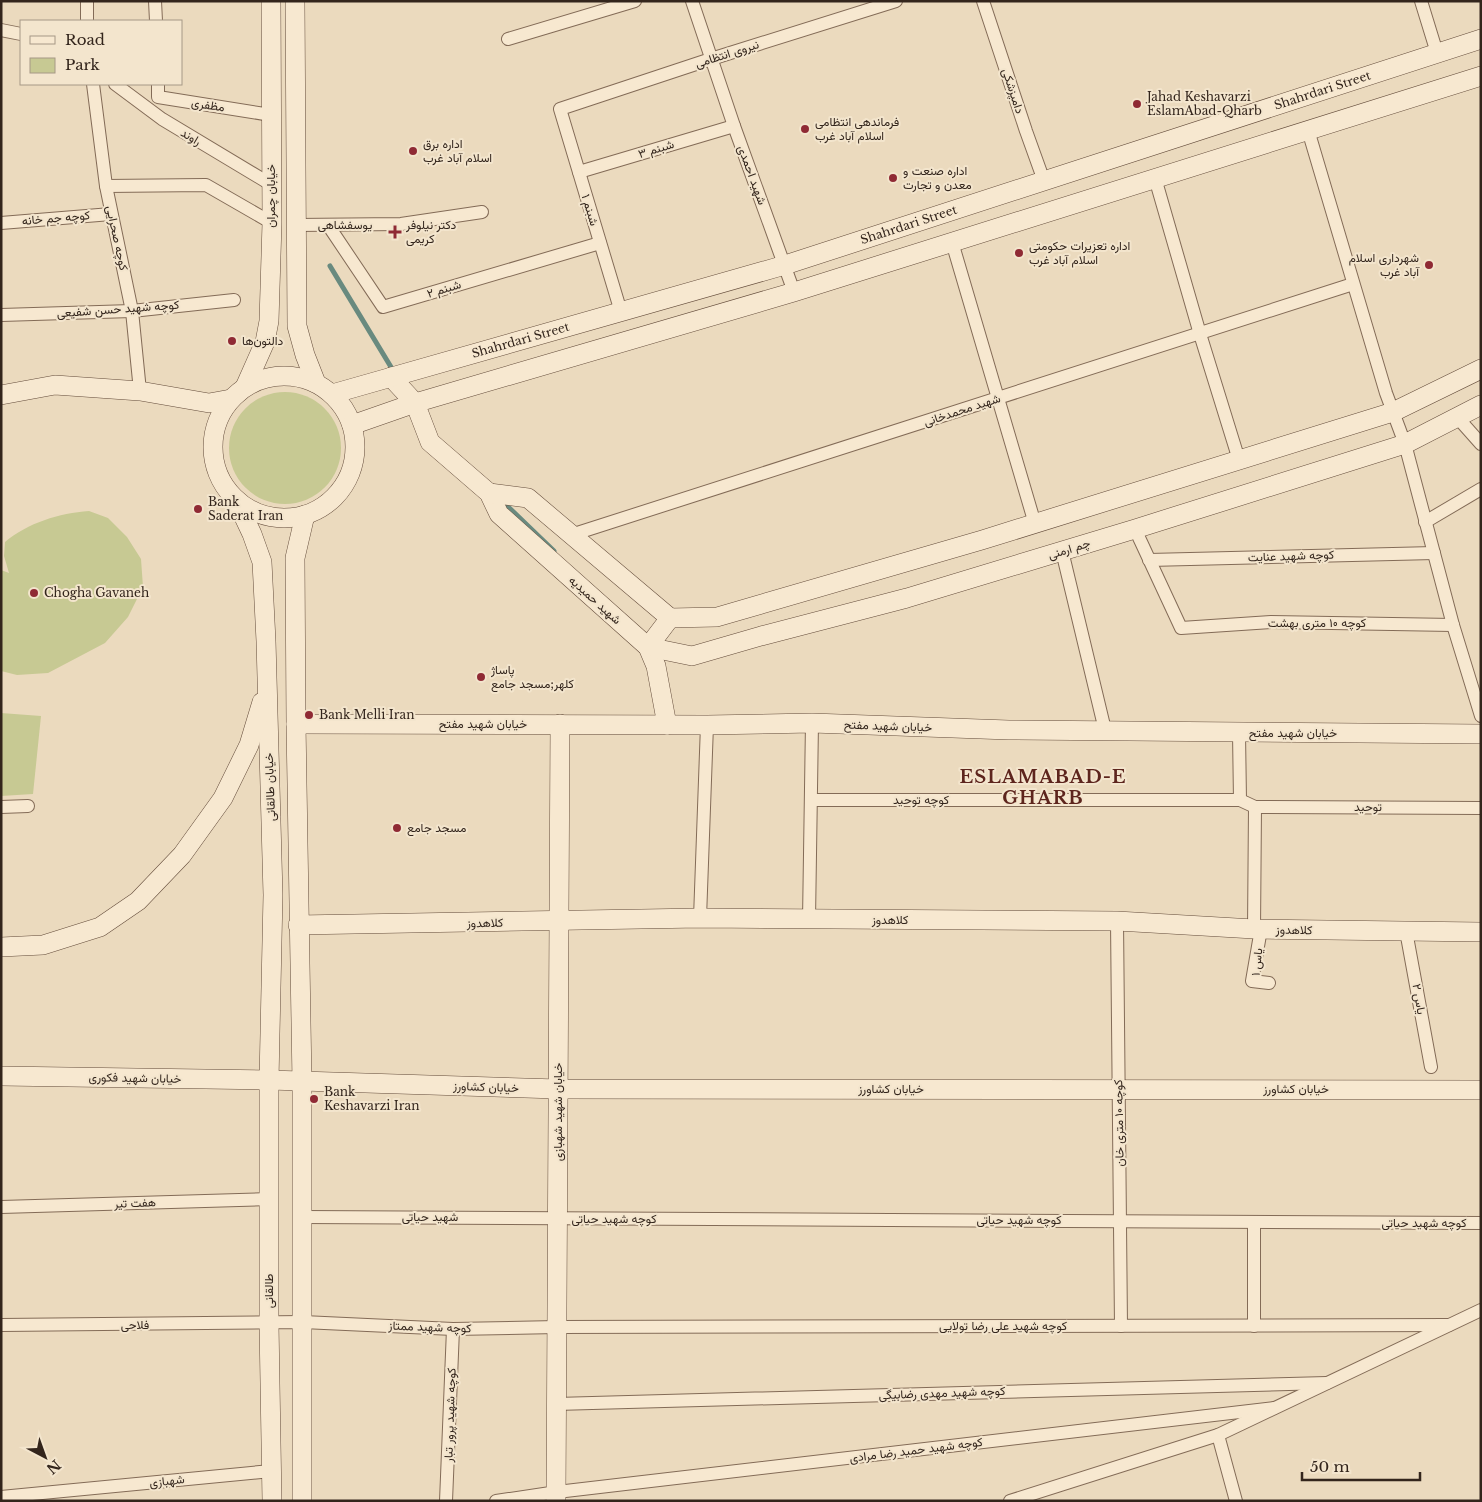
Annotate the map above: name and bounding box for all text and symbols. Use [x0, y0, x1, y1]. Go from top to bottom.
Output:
legend [20, 20, 182, 85]
text: Road [65, 30, 105, 49]
street label: نیروی انتظامی [693, 36, 761, 72]
text: Park [65, 55, 101, 74]
street label: دامپزشکی [998, 66, 1028, 116]
street label: Shahrdari Street [1272, 67, 1373, 113]
place label: Jahad Keshavarzi EslamAbad-Qharb [1145, 89, 1262, 118]
street label: مظفری [190, 94, 226, 116]
marker: Jahad Keshavarzi EslamAbad-Qharb [1131, 98, 1143, 110]
place label: فرماندهی انتظامی اسلام آباد غرب [815, 114, 899, 144]
marker: فرماندهی انتظامی اسلام آباد غرب [799, 123, 811, 135]
street label: راوند [178, 125, 204, 149]
place label: اداره برق اسلام آباد غرب [423, 136, 492, 166]
street label: شبنم ۳ [636, 136, 676, 162]
street label: شهید احمدی [734, 143, 770, 207]
marker: اداره برق اسلام آباد غرب [407, 145, 419, 157]
place label: اداره صنعت و معدن و تجارت [903, 163, 972, 193]
street label: خیابان چمران [263, 164, 279, 228]
marker: اداره صنعت و معدن و تجارت [887, 172, 899, 184]
street label: شبنم ۱ [578, 192, 602, 228]
street label: Shahrdari Street [858, 202, 959, 247]
street label: کوچه صحرایی [102, 204, 132, 272]
street label: کوچه جم خانه [21, 207, 91, 229]
street label: یوسفشاهی [318, 217, 372, 233]
place label: دکتر نیلوفر کریمی [405, 217, 457, 247]
marker: دکتر نیلوفر کریمی [388, 225, 402, 239]
place label: اداره تعزیرات حکومتی اسلام آباد غرب [1029, 238, 1130, 268]
marker: اداره تعزیرات حکومتی اسلام آباد غرب [1013, 247, 1025, 259]
place label: شهرداری اسلام آباد غرب [1349, 250, 1420, 280]
marker: شهرداری اسلام آباد غرب [1423, 259, 1435, 271]
street label: شبنم ۲ [425, 276, 463, 302]
street label: کوچه شهید حسن شفیعی [56, 297, 180, 321]
street label: Shahrdari Street [470, 319, 571, 361]
place label: دالتون‌ها [242, 333, 283, 349]
marker: دالتون‌ها [226, 335, 238, 347]
street label: شهید محمدخانی [922, 390, 1002, 430]
place label: Bank Saderat Iran [208, 494, 283, 523]
marker: Bank Saderat Iran [192, 503, 204, 515]
street label: چم ارمنی [1046, 535, 1092, 563]
street label: کوچه شهید عنایت [1248, 546, 1334, 566]
street label: شهید حمیدیه [565, 572, 625, 628]
place label: Chogha Gavaneh [44, 585, 149, 600]
marker: Chogha Gavaneh [28, 587, 40, 599]
street label: کوچه ۱۰ متری بهشت [1268, 615, 1366, 631]
place label: پاساژ کلهر;مسجد جامع [490, 662, 574, 693]
marker: پاساژ کلهر;مسجد جامع [475, 671, 487, 683]
place label: Bank Melli Iran [319, 707, 414, 722]
marker: Bank Melli Iran [303, 709, 315, 721]
street label: خیابان شهید مفتح [439, 716, 527, 733]
street label: خیابان شهید مفتح [844, 716, 932, 737]
street label: خیابان شهید مفتح [1249, 725, 1337, 742]
street label: خیابان طالقانی [261, 752, 279, 822]
district label: ESLAMABAD-E GHARB [960, 766, 1126, 809]
street label: کوچه توحید [893, 792, 949, 808]
street label: توحید [1354, 799, 1382, 815]
place label: مسجد جامع [407, 820, 466, 837]
marker: مسجد جامع [391, 822, 403, 834]
street label: کلاهدوز [871, 912, 908, 928]
street label: کلاهدوز [466, 915, 503, 931]
street label: کلاهدوز [1275, 922, 1312, 938]
street label: یاس ۱ [1248, 947, 1266, 977]
street label: یاس ۲ [1408, 982, 1430, 1016]
street label: خیابان شهید شهبازی [550, 1063, 566, 1161]
street label: خیابان شهید فکوری [88, 1069, 182, 1087]
street label: خیابان کشاورز [452, 1078, 519, 1096]
street label: کوچه ۱۰ متری خان [1110, 1079, 1128, 1167]
street label: خیابان کشاورز [857, 1081, 924, 1097]
street label: خیابان کشاورز [1262, 1081, 1329, 1097]
place label: Bank Keshavarzi Iran [324, 1084, 420, 1113]
marker: Bank Keshavarzi Iran [308, 1093, 320, 1105]
street label: هفت تیر [113, 1194, 156, 1212]
street label: شهید حیاتی [402, 1209, 458, 1225]
street label: کوچه شهید حیاتی [572, 1211, 657, 1227]
street label: کوچه شهید حیاتی [977, 1212, 1062, 1228]
street label: کوچه شهید حیاتی [1382, 1215, 1467, 1231]
street label: طالقانی [261, 1273, 277, 1308]
street label: فلاحی [121, 1317, 149, 1333]
street label: کوچه شهید ممتاز [387, 1318, 472, 1336]
street label: کوچه شهید علی رضا تولایی [939, 1318, 1067, 1334]
street label: کوچه شهید پرور تبار [440, 1367, 460, 1464]
street label: کوچه شهید مهدی رضابیگی [878, 1383, 1006, 1403]
north arrow [20, 1432, 70, 1482]
street label: کوچه شهید حمید رضا مرادی [848, 1434, 984, 1466]
scale bar [1302, 1450, 1420, 1482]
text: N [43, 1456, 64, 1478]
text: 50 m [1310, 1457, 1350, 1476]
street label: شهبازی [149, 1471, 185, 1491]

